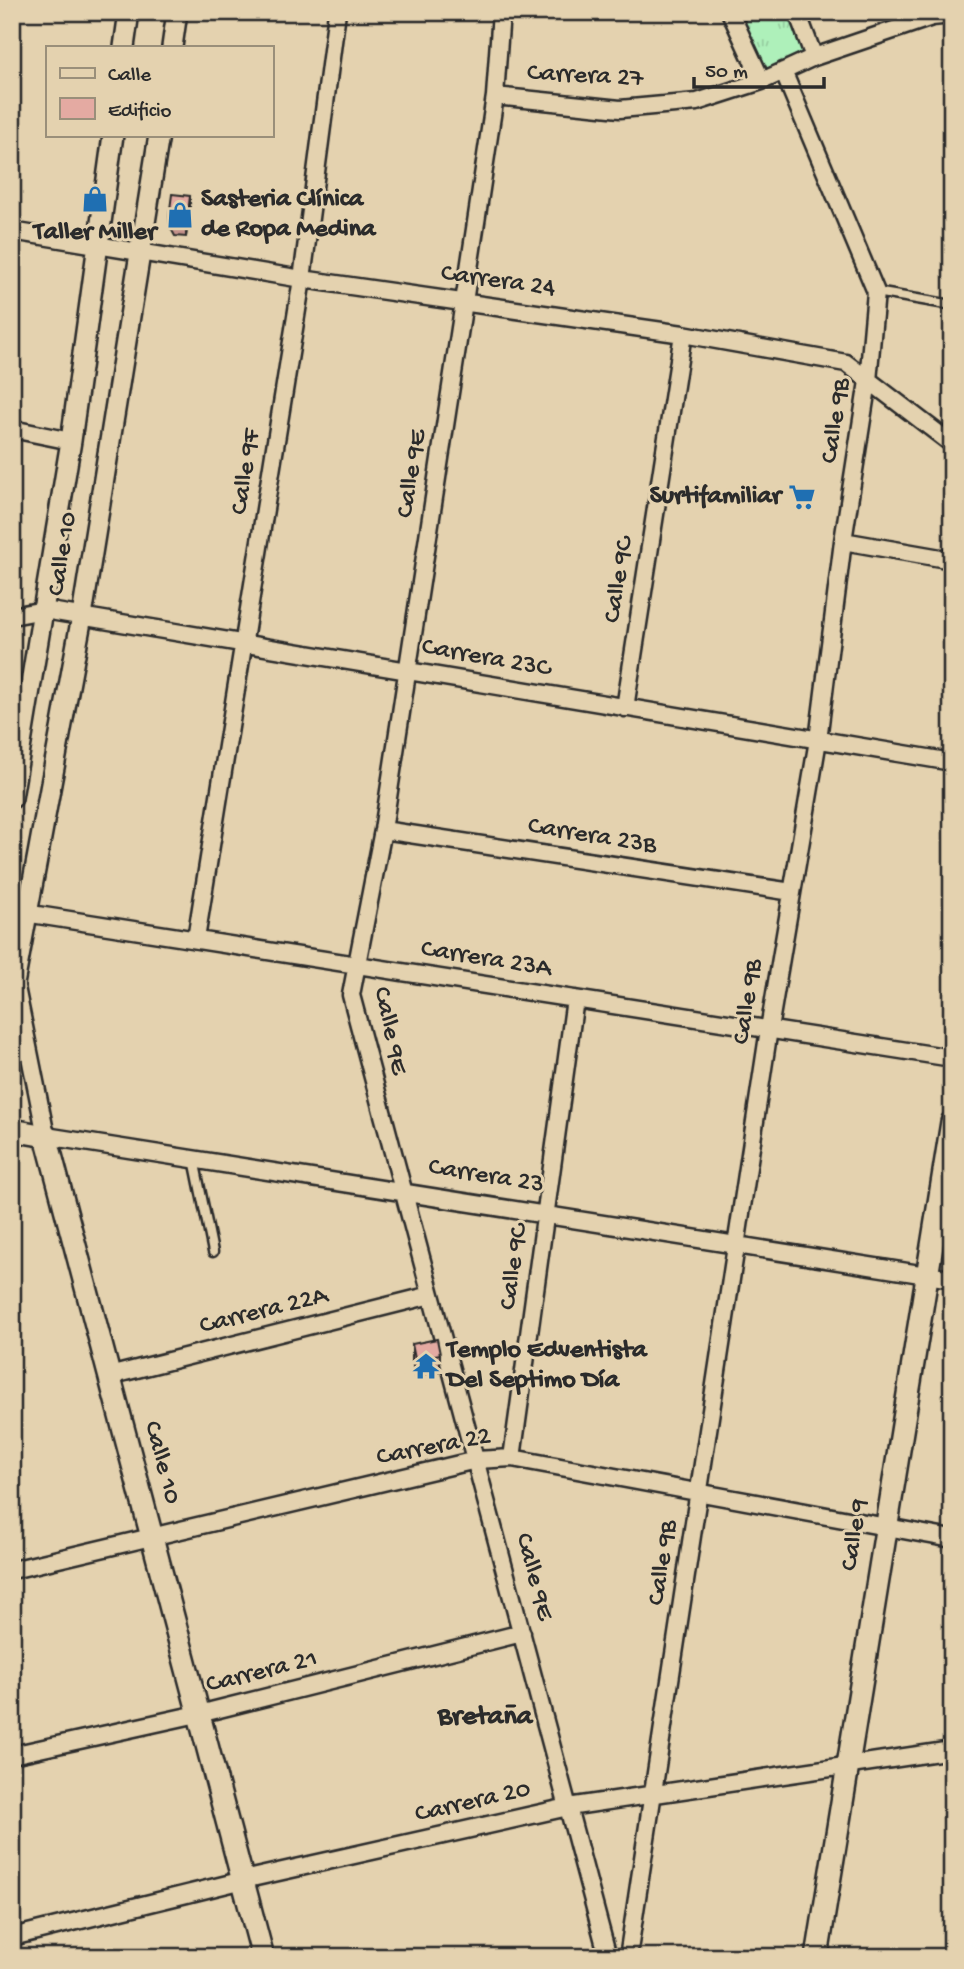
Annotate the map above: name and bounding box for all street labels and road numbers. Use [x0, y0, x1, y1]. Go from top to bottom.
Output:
street label: Carrera 27 [526, 58, 645, 96]
street label: Carrera 24 [439, 259, 557, 305]
street label: Calle 9B [815, 375, 859, 466]
street label: Calle 9F [225, 425, 269, 517]
street label: Calle 9E [391, 427, 435, 520]
street label: Calle 10 [42, 509, 86, 598]
street label: Calle 9C [598, 533, 642, 625]
street label: Carrera 23C [419, 632, 555, 686]
street label: Carrera 23B [526, 812, 659, 863]
street label: Carrera 23A [419, 934, 555, 986]
street label: Calle 9B [727, 956, 771, 1047]
street label: Calle 9E [365, 984, 414, 1078]
street label: Carrera 23 [426, 1153, 546, 1201]
street label: Calle 9C [494, 1220, 537, 1312]
street label: Carrera 22A [197, 1281, 333, 1343]
street label: Calle 10 [135, 1418, 187, 1508]
street label: Carrera 22 [374, 1422, 494, 1474]
street label: Calle 9 [835, 1497, 877, 1573]
street label: Calle 9B [642, 1517, 686, 1608]
street label: Calle 9E [507, 1530, 560, 1625]
street label: Carrera 21 [203, 1644, 321, 1702]
street label: Carrera 20 [412, 1775, 534, 1831]

